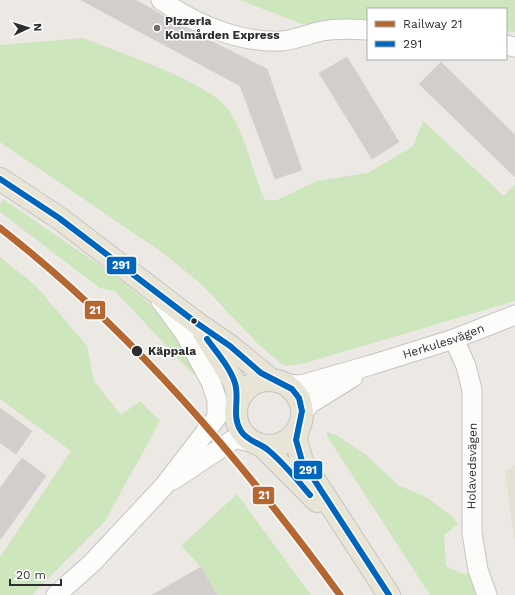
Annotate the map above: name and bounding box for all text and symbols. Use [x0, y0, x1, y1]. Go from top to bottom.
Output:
north arrow [8, 8, 48, 48]
legend [367, 8, 507, 60]
place label: Pizzeria Kolmården Express [165, 14, 280, 42]
text: Railway 21 [403, 17, 462, 31]
text: N [31, 23, 44, 32]
marker: Pizzeria Kolmården Express [152, 23, 162, 33]
text: 291 [403, 37, 422, 51]
line badge: 291 [106, 256, 137, 275]
text: 291 [112, 259, 130, 272]
line badge: 21 [84, 300, 106, 320]
text: 21 [89, 304, 101, 317]
unlabelled marker [189, 316, 199, 326]
street label: Herkulesvägen [401, 321, 486, 362]
marker: Käppala [130, 344, 144, 358]
place label: Käppala [148, 344, 196, 358]
street label: Holavedsvägen [464, 423, 480, 509]
line badge: 291 [293, 460, 323, 480]
text: 291 [299, 464, 317, 477]
line badge: 21 [252, 486, 275, 505]
text: 21 [258, 489, 270, 502]
scale bar [10, 561, 61, 587]
text: 20 m [16, 568, 46, 582]

